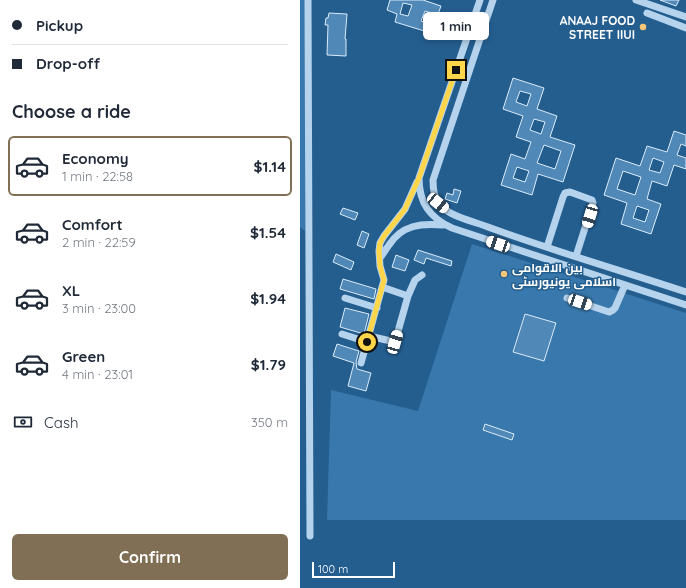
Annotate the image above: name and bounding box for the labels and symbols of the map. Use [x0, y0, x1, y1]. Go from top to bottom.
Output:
callout: 1 min [423, 12, 489, 40]
place label: ANAAJ FOOD STREET IIUI [560, 13, 635, 42]
marker: ANAAJ FOOD STREET IIUI [638, 22, 648, 32]
route end [447, 61, 465, 79]
car [425, 191, 451, 215]
car [581, 203, 599, 229]
car [485, 234, 511, 254]
place label: بین الاقوامی اسلامی یونیورسٹی [512, 260, 616, 290]
marker: بین الاقوامی اسلامی یونیورسٹی [499, 269, 509, 279]
car [567, 293, 593, 311]
car [386, 329, 404, 355]
route start [358, 333, 376, 351]
scale bar [312, 560, 395, 579]

